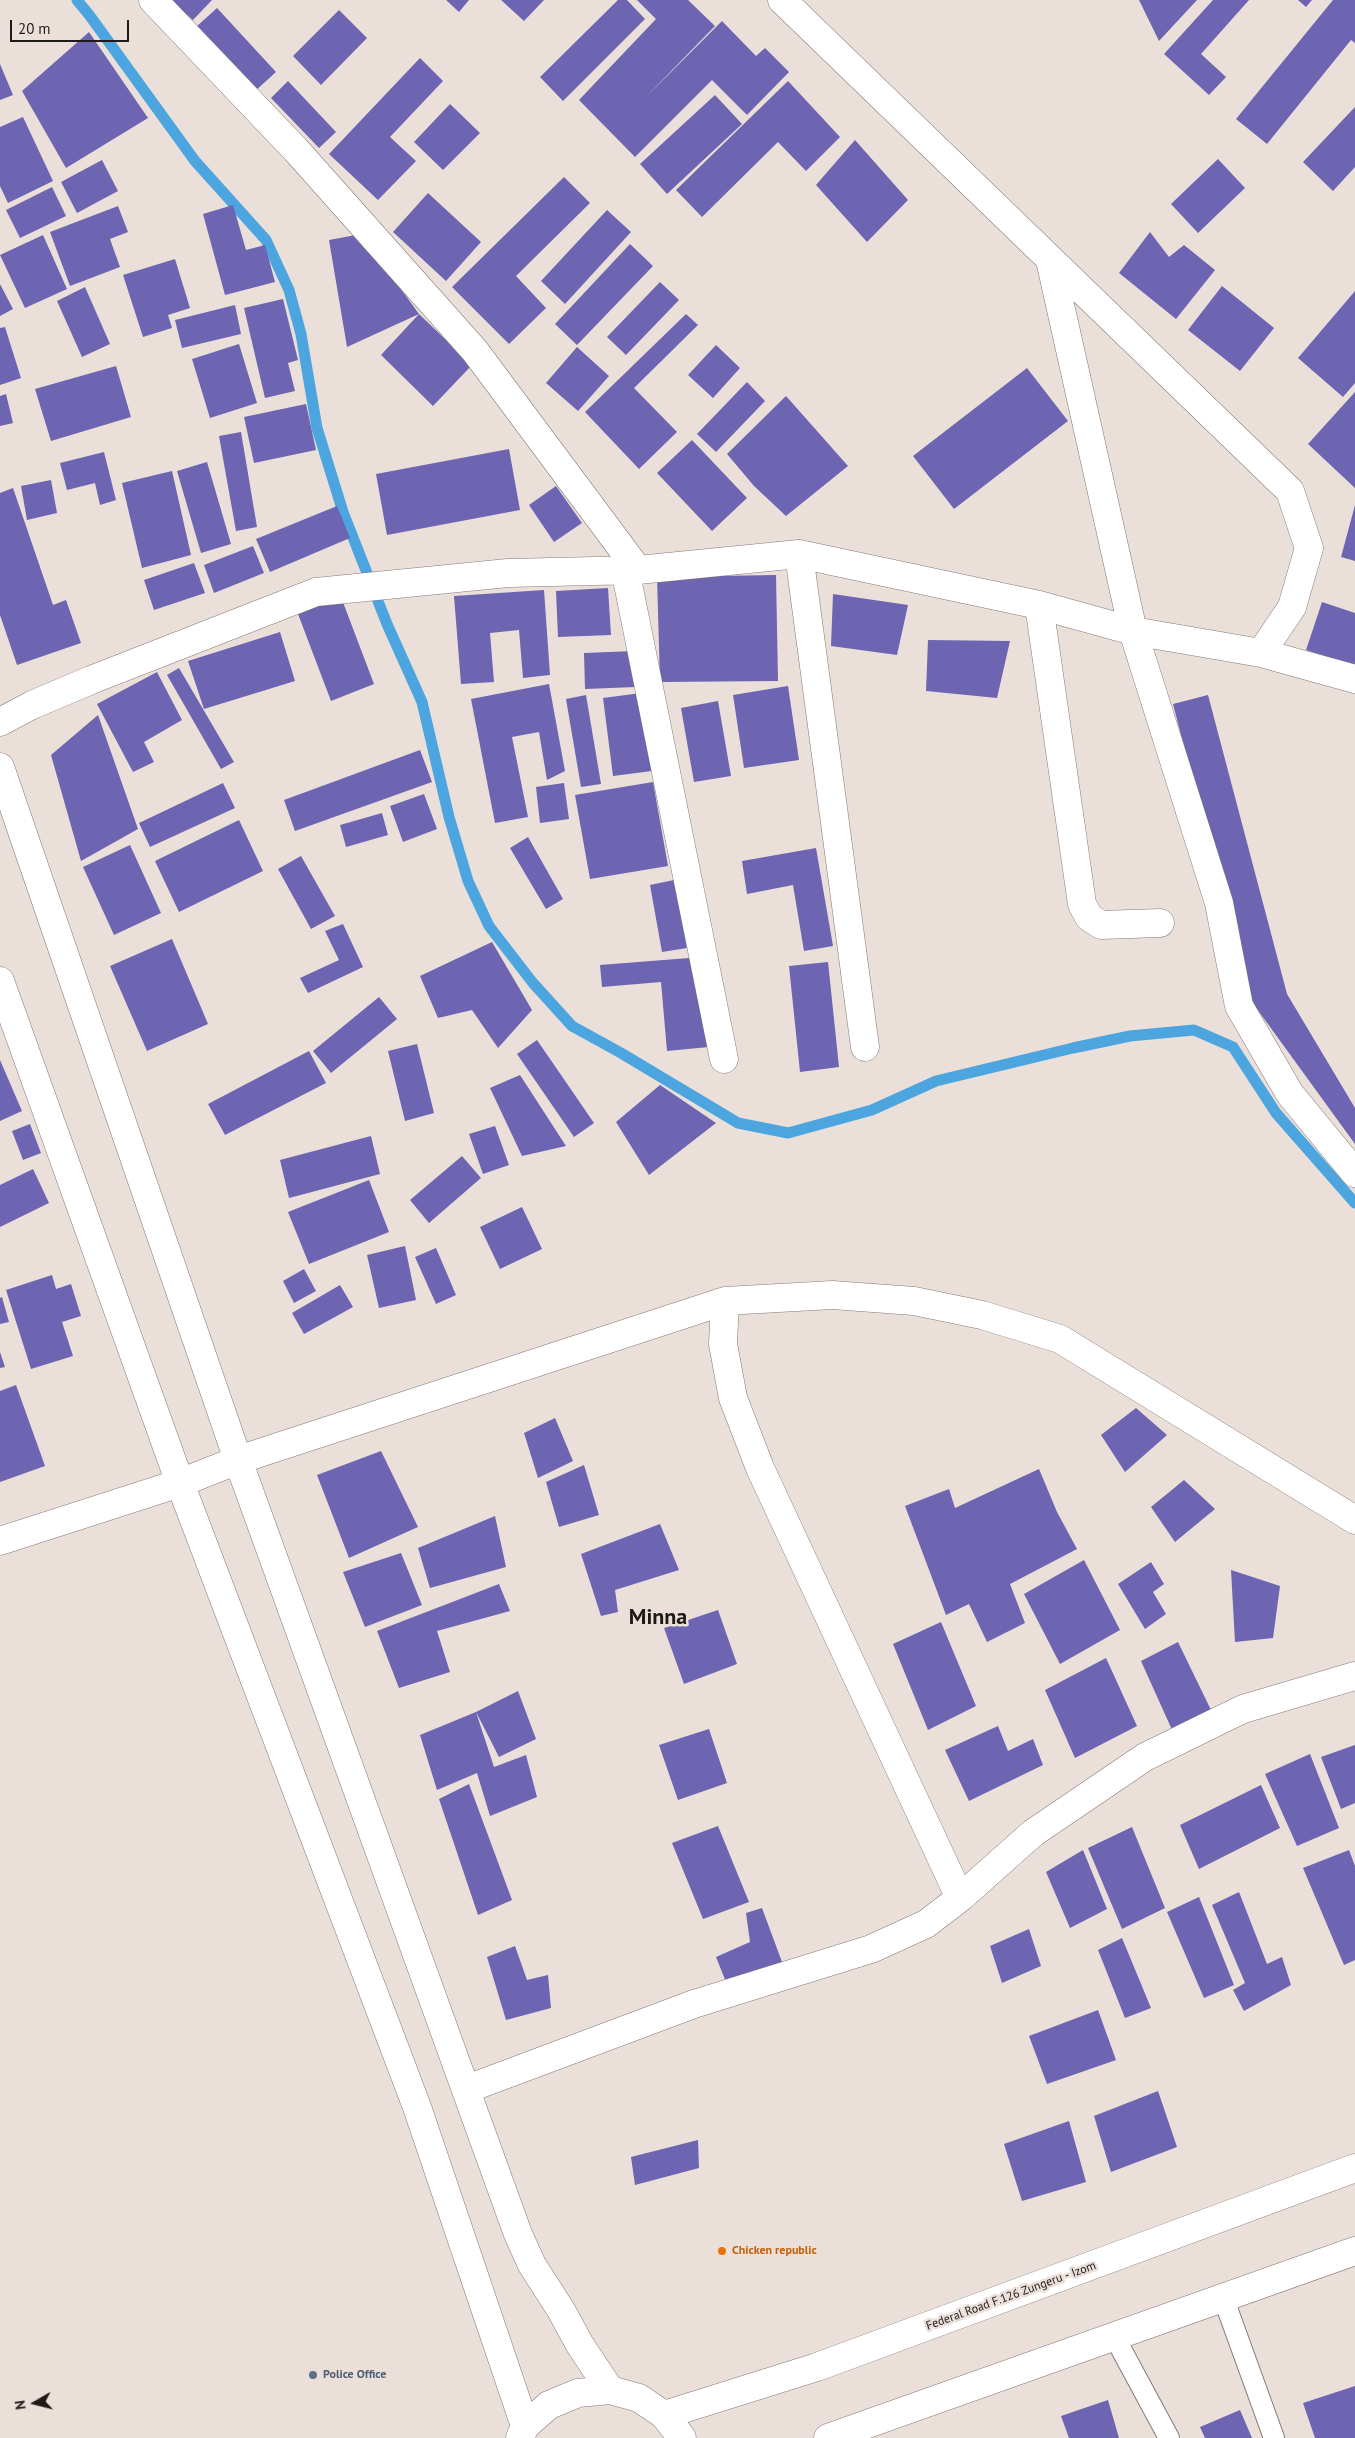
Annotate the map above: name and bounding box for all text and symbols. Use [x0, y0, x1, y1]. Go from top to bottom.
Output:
scale bar [12, 10, 131, 42]
text: 20 m [18, 19, 51, 38]
district label: Minna [629, 1605, 687, 1631]
place label: Chicken republic [732, 2244, 817, 2258]
marker: Chicken republic [716, 2245, 728, 2257]
street label: Federal Road F.126 Zungeru - Izom [924, 2258, 1098, 2334]
place label: Police Office [323, 2368, 386, 2382]
marker: Police Office [307, 2369, 319, 2381]
north arrow [10, 2378, 60, 2428]
text: N [11, 2399, 30, 2411]

